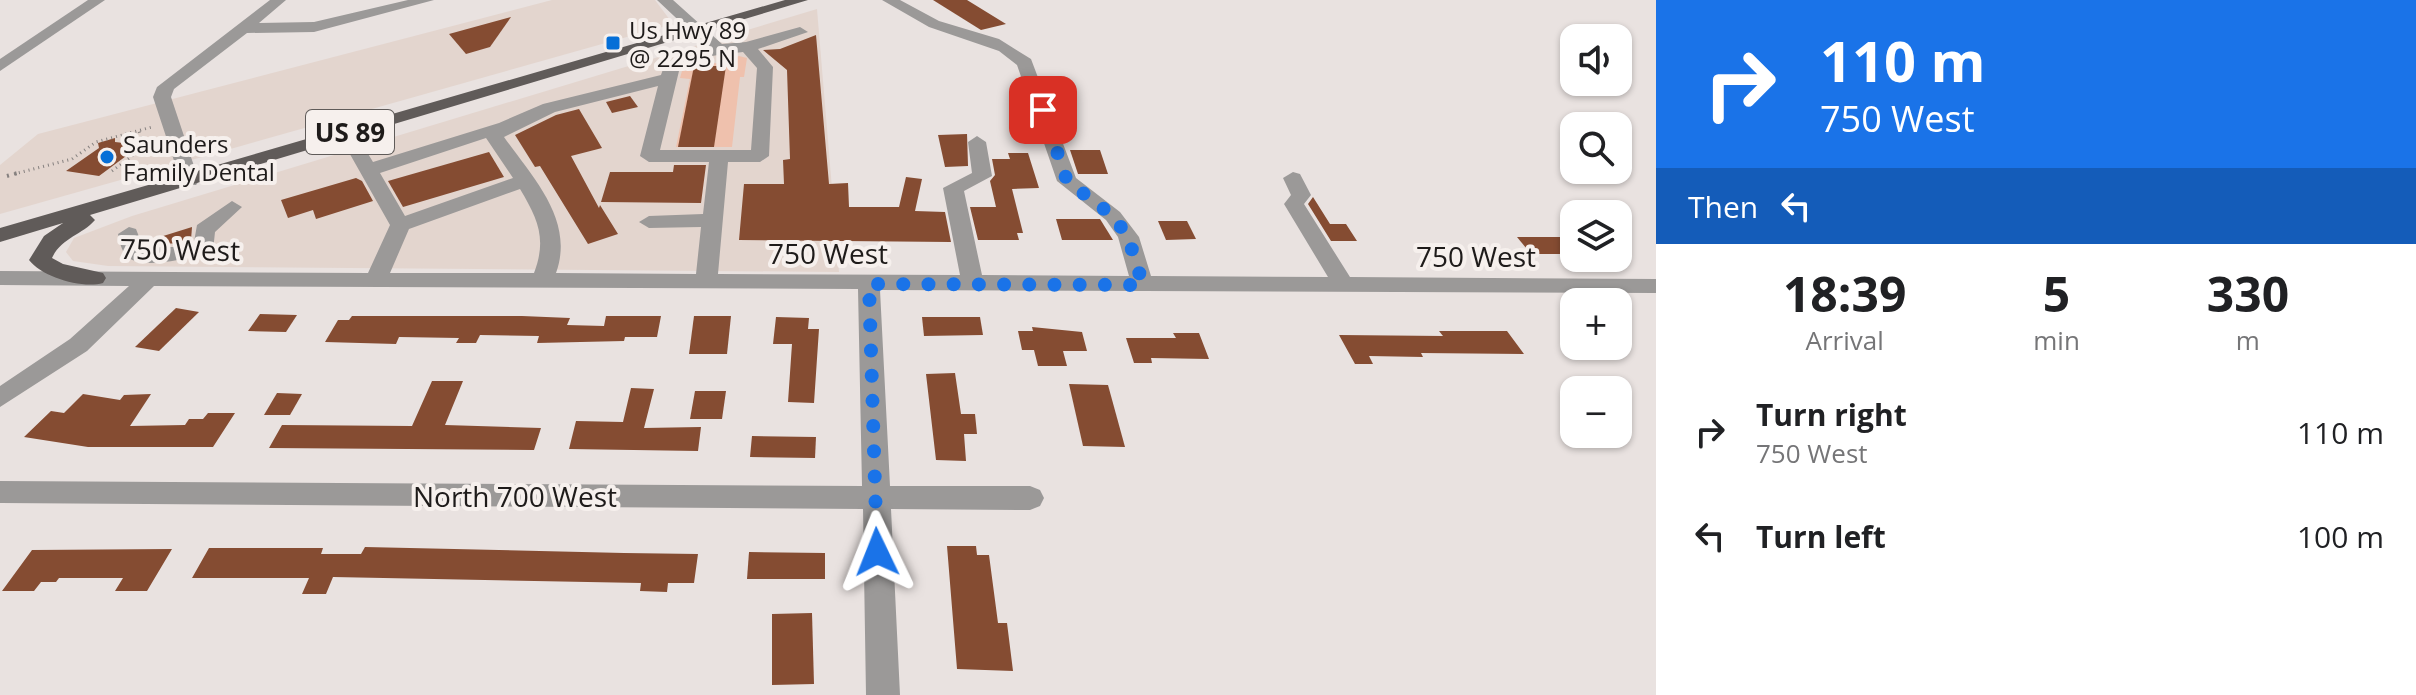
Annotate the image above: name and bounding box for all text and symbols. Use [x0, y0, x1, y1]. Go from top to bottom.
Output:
place label: Us Hwy 89 @ 2295 N [629, 13, 746, 74]
text: 110 m [1820, 22, 1986, 98]
map controls [1560, 24, 1632, 448]
button: sound [1560, 24, 1632, 96]
icon: right [1688, 32, 1792, 136]
marker: Us Hwy 89 @ 2295 N [604, 34, 622, 52]
pin [1009, 76, 1077, 144]
icon: arrive [1021, 88, 1065, 132]
text: 750 West [1820, 94, 1975, 143]
road number: US 89 [306, 110, 394, 154]
button: search [1560, 112, 1632, 184]
place label: Saunders Family Dental [123, 127, 275, 188]
marker: Saunders Family Dental [98, 148, 116, 166]
icon: left [1774, 184, 1818, 228]
text: Then [1688, 186, 1758, 227]
button: layers [1560, 200, 1632, 272]
street label: 750 West [120, 229, 240, 269]
street label: 750 West [768, 234, 888, 272]
street label: 750 West [1416, 237, 1536, 275]
text: 18:39 [1783, 261, 1906, 326]
text: 5 [2043, 261, 2070, 326]
text: 330 [2207, 261, 2289, 326]
button: + [1560, 288, 1632, 360]
text: Arrival [1805, 322, 1884, 358]
text: min [2033, 322, 2080, 358]
text: m [2236, 322, 2260, 358]
button: − [1560, 376, 1632, 448]
text: Turn right [1756, 394, 1907, 435]
icon: right [1688, 410, 1732, 454]
text: 110 m [2297, 412, 2384, 453]
text: 750 West [1756, 435, 1868, 471]
street label: North 700 West [413, 477, 617, 515]
position arrow [835, 510, 919, 594]
icon: left [1688, 514, 1732, 558]
text: Turn left [1756, 516, 1886, 557]
text: 100 m [2297, 516, 2384, 557]

